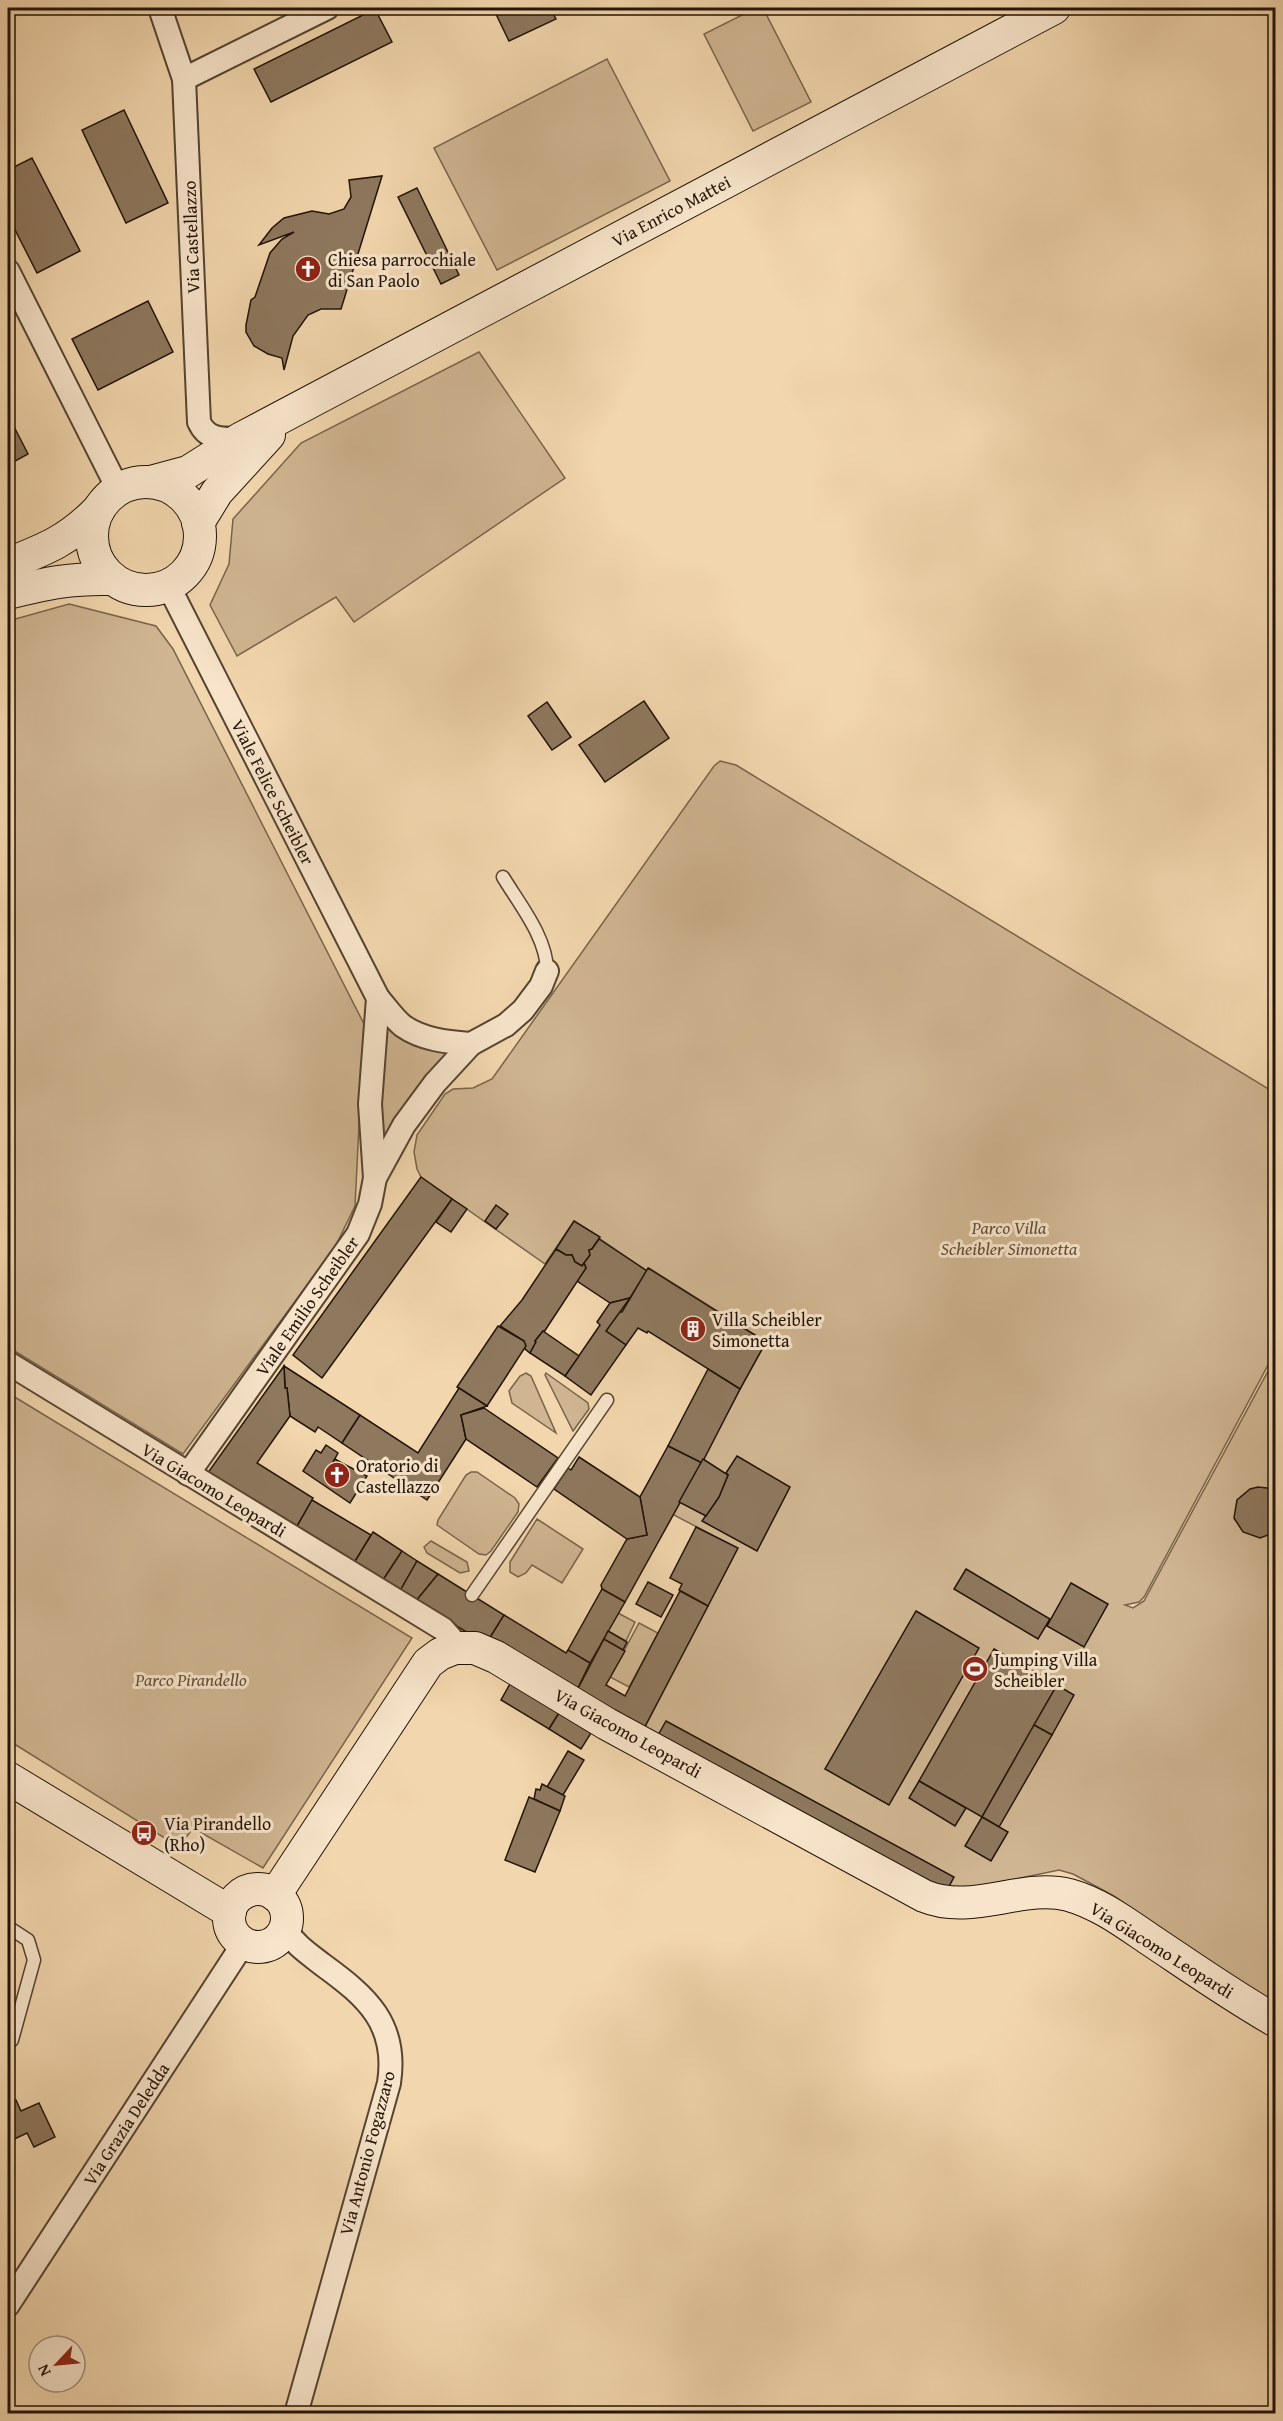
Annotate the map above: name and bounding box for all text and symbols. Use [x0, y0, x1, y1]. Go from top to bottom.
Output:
street label: Via Enrico Mattei [607, 168, 735, 254]
street label: Via Castellazzo [176, 180, 206, 294]
place label: Chiesa parrocchiale di San Paolo [328, 246, 476, 294]
church icon: Chiesa parrocchiale di San Paolo [293, 254, 323, 284]
street label: Viale Felice Scheibler [225, 715, 322, 870]
park label: Parco Villa Scheibler Simonetta [941, 1214, 1078, 1262]
street label: Viale Emilio Scheibler [249, 1230, 366, 1381]
place label: Villa Scheibler Simonetta [712, 1306, 822, 1354]
building icon: Villa Scheibler Simonetta [678, 1314, 708, 1344]
street label: Via Giacomo Leopardi [136, 1436, 292, 1544]
place label: Oratorio di Castellazzo [356, 1452, 440, 1500]
church icon: Oratorio di Castellazzo [322, 1460, 352, 1490]
place label: Jumping Villa Scheibler [992, 1646, 1098, 1694]
sports icon: Jumping Villa Scheibler [960, 1654, 990, 1684]
park label: Parco Pirandello [134, 1666, 247, 1693]
street label: Via Giacomo Leopardi [549, 1681, 707, 1785]
place label: Via Pirandello (Rho) [164, 1810, 271, 1858]
bus stop icon: Via Pirandello (Rho) [129, 1818, 159, 1848]
street label: Via Giacomo Leopardi [1085, 1895, 1239, 2005]
street label: Via Grazia Deledda [76, 2057, 176, 2191]
street label: Via Antonio Fogazzaro [332, 2068, 402, 2238]
north arrow [27, 2334, 87, 2394]
text: N [30, 2360, 57, 2381]

